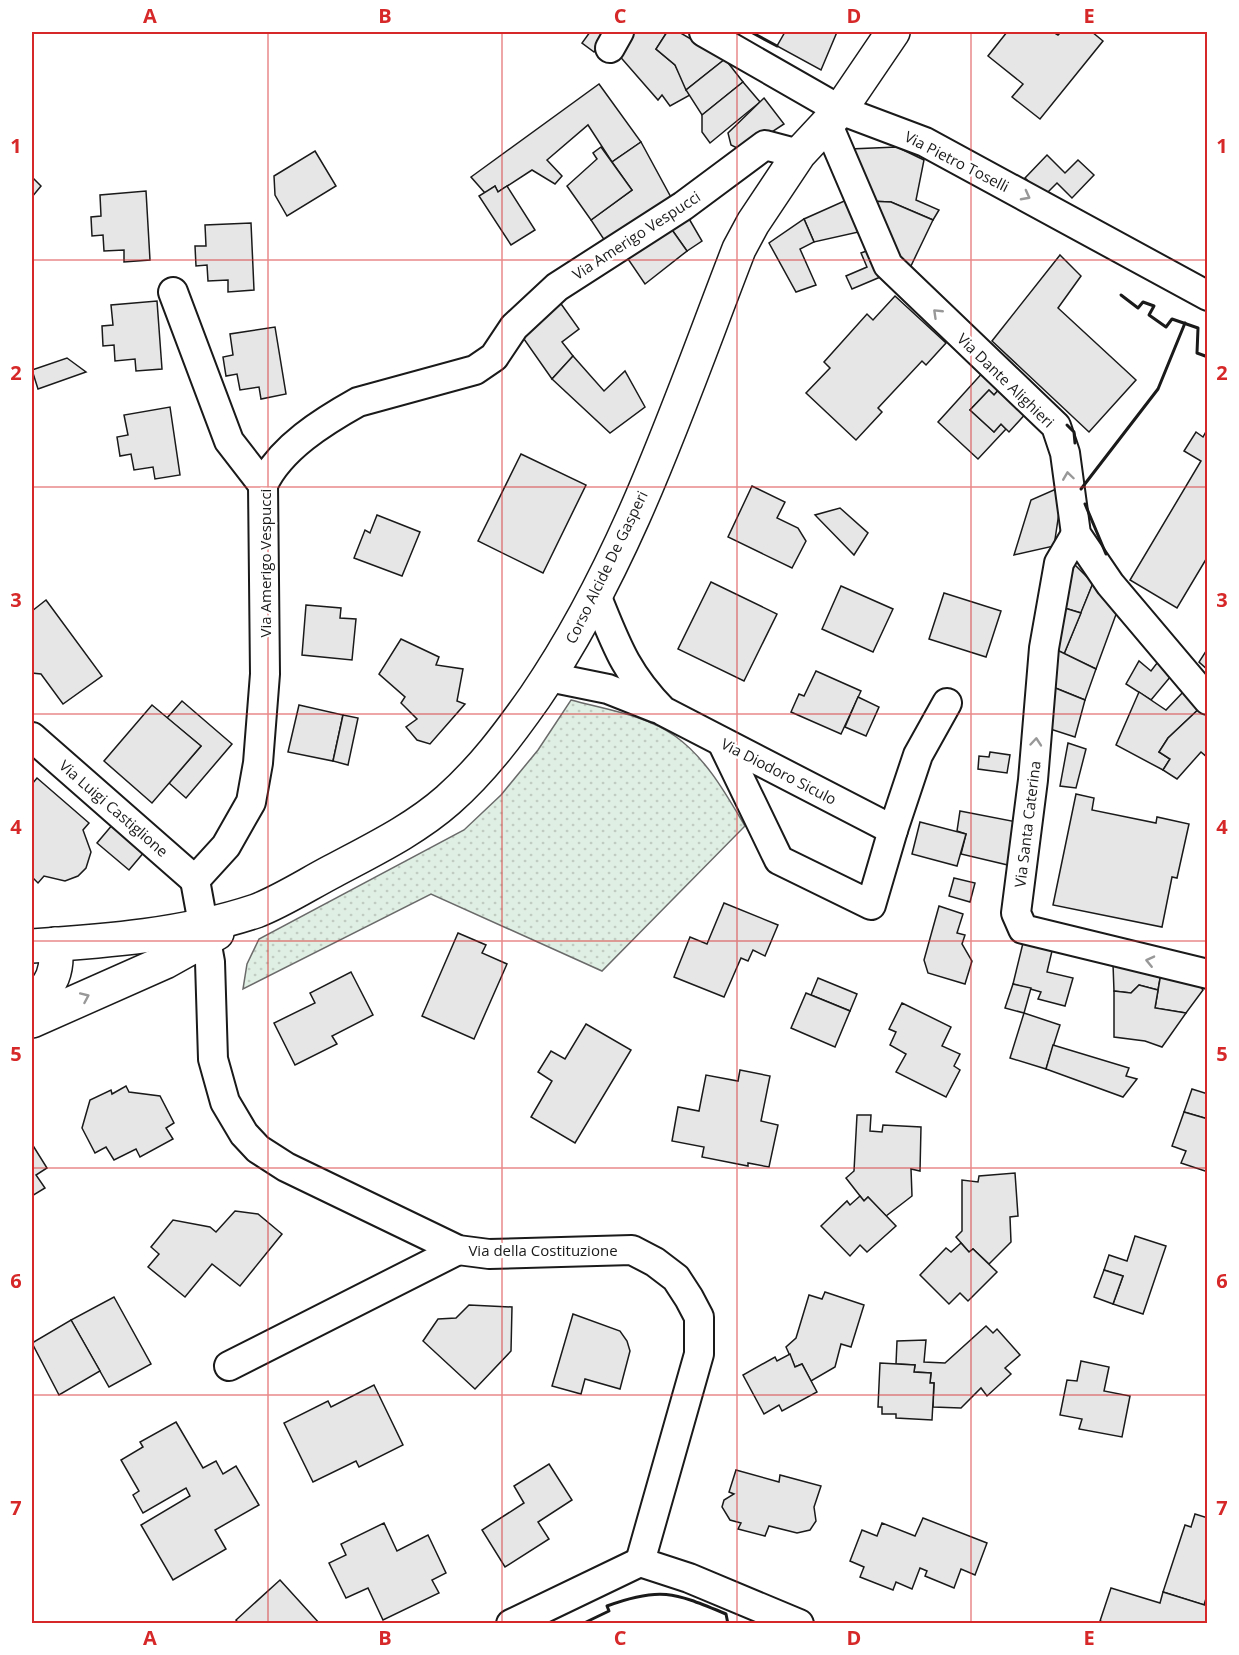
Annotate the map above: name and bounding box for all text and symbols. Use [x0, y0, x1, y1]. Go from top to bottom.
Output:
text: A [143, 2, 157, 29]
text: B [378, 2, 392, 29]
text: C [614, 2, 627, 29]
text: D [847, 2, 861, 29]
text: E [1083, 2, 1095, 29]
street label: Via Pietro Toselli [901, 126, 1013, 196]
text: 1 [10, 132, 22, 159]
text: 1 [1216, 132, 1228, 159]
street label: Via Amerigo Vespucci [568, 186, 704, 284]
one-way arrow [1020, 189, 1030, 200]
one-way arrow [934, 309, 945, 320]
street label: Via Dante Alighieri [953, 328, 1059, 432]
text: 2 [10, 359, 22, 386]
text: 2 [1216, 359, 1228, 386]
one-way arrow [1062, 472, 1075, 481]
street label: Corso Alcide De Gasperi [560, 487, 652, 647]
street label: Via Amerigo Vespucci [255, 489, 275, 637]
text: 3 [10, 586, 22, 613]
text: 3 [1216, 586, 1228, 613]
street label: Via Diodoro Siculo [718, 733, 840, 809]
one-way arrow [1029, 737, 1042, 746]
street label: Via Luigi Castiglione [55, 755, 173, 861]
street label: Via Santa Caterina [1009, 760, 1045, 888]
text: 4 [10, 813, 22, 840]
text: 4 [1216, 813, 1228, 840]
one-way arrow [1146, 955, 1156, 968]
one-way arrow [79, 992, 90, 1004]
text: 5 [10, 1040, 22, 1067]
text: 5 [1216, 1040, 1228, 1067]
street label: Via della Costituzione [468, 1240, 618, 1260]
text: 6 [10, 1267, 22, 1294]
text: 6 [1216, 1267, 1228, 1294]
text: 7 [10, 1494, 22, 1521]
text: 7 [1216, 1494, 1228, 1521]
text: A [143, 1624, 157, 1651]
text: B [378, 1624, 392, 1651]
text: C [614, 1624, 627, 1651]
text: D [847, 1624, 861, 1651]
text: E [1083, 1624, 1095, 1651]

